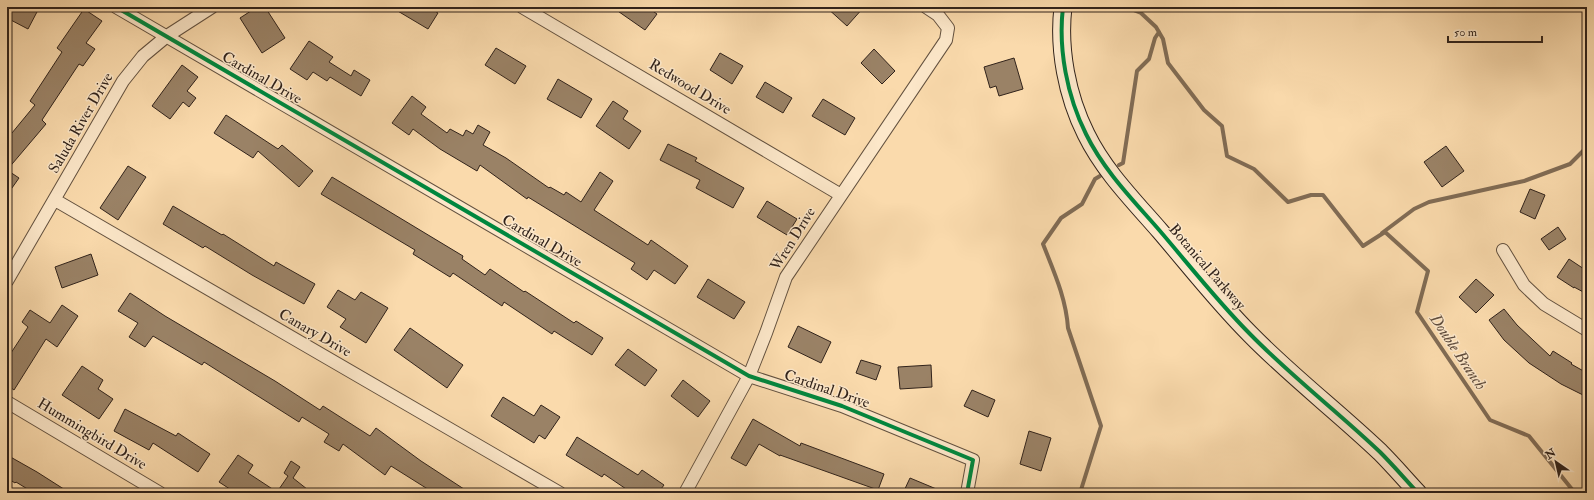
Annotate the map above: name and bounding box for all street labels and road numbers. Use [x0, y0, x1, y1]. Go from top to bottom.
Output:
street label: Cardinal Drive [219, 47, 305, 109]
street label: Redwood Drive [645, 55, 735, 119]
street label: Saluda River Drive [44, 69, 118, 177]
street label: Wren Drive [766, 204, 820, 275]
street label: Cardinal Drive [499, 210, 585, 272]
street label: Botanical Parkway [1164, 220, 1250, 314]
street label: Canary Drive [275, 305, 355, 361]
street label: Cardinal Drive [782, 365, 872, 413]
street label: Hummingbird Drive [34, 394, 150, 474]

